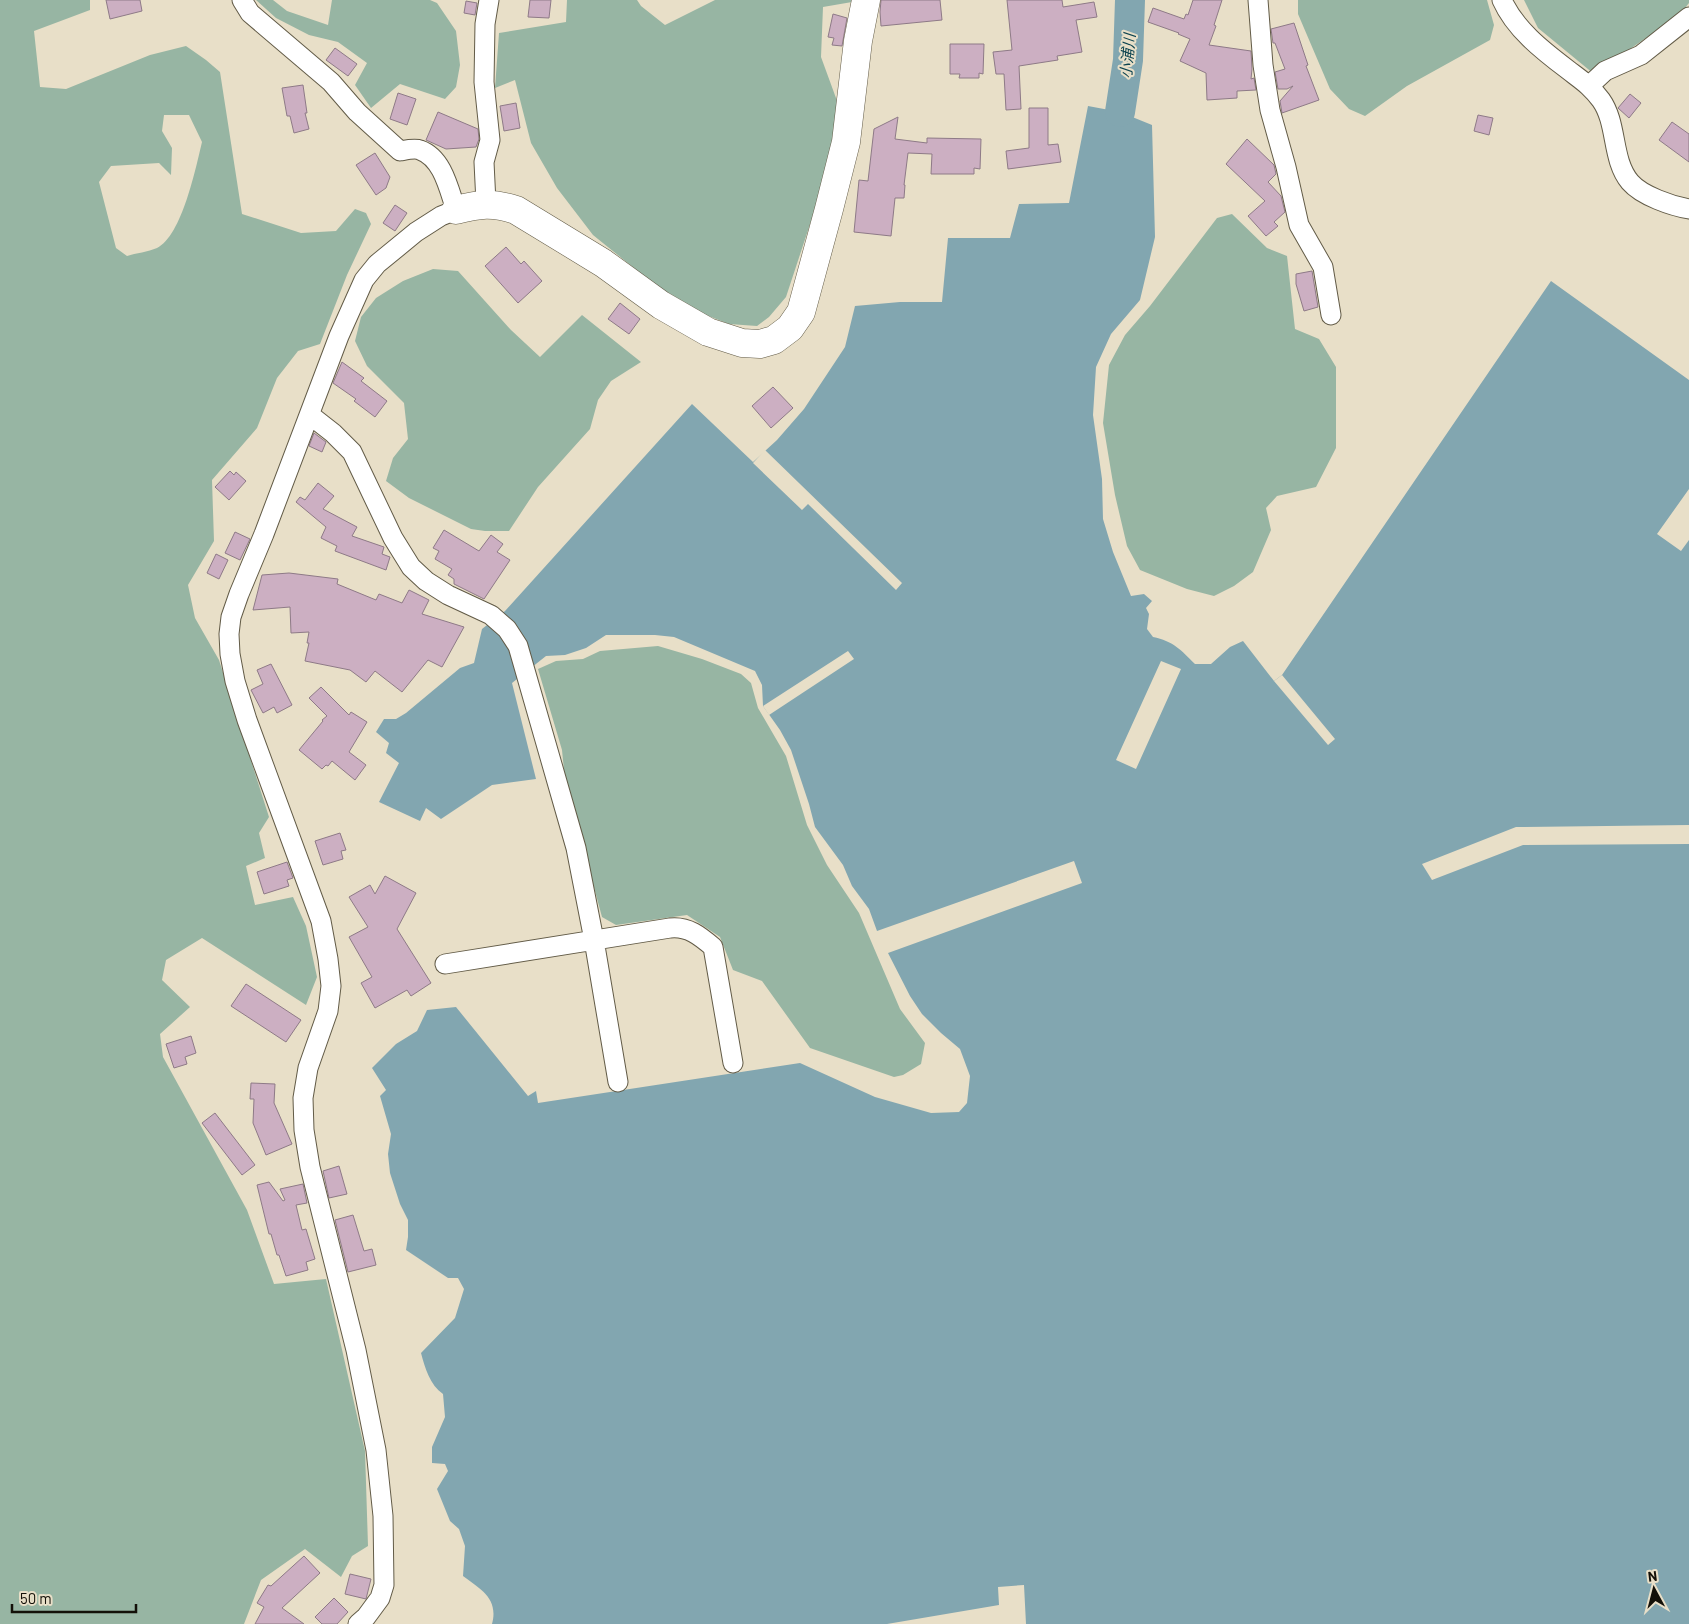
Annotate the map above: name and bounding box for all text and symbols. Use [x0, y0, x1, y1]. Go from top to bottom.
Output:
water label: 小浦川 [1116, 31, 1138, 79]
north arrow [1629, 1564, 1679, 1614]
text: N [1647, 1567, 1658, 1585]
scale bar [12, 1582, 136, 1614]
text: 50 m [20, 1589, 52, 1607]

